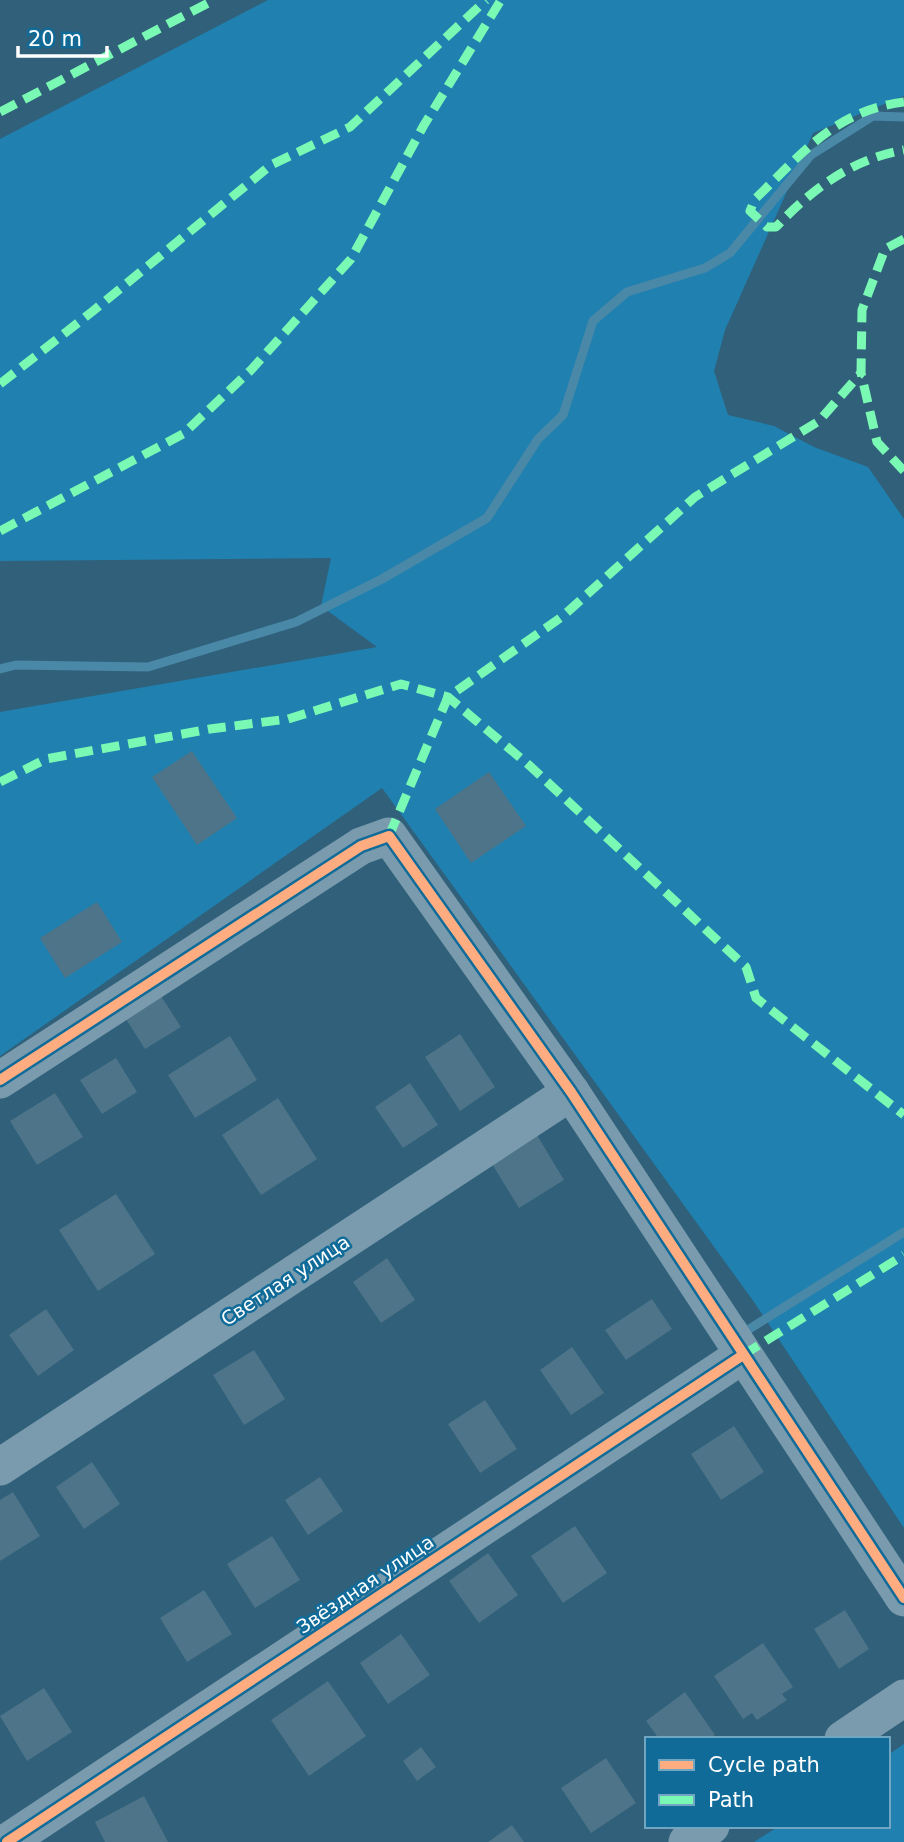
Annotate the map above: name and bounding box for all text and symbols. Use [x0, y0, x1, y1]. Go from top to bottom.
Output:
scale bar [18, 14, 107, 58]
text: 20 m [28, 27, 82, 51]
street label: Светлая улица [217, 1230, 353, 1330]
street label: Звёздная улица [292, 1530, 438, 1638]
legend [645, 1737, 890, 1828]
text: Cycle path [708, 1753, 820, 1777]
text: Path [708, 1788, 754, 1812]

